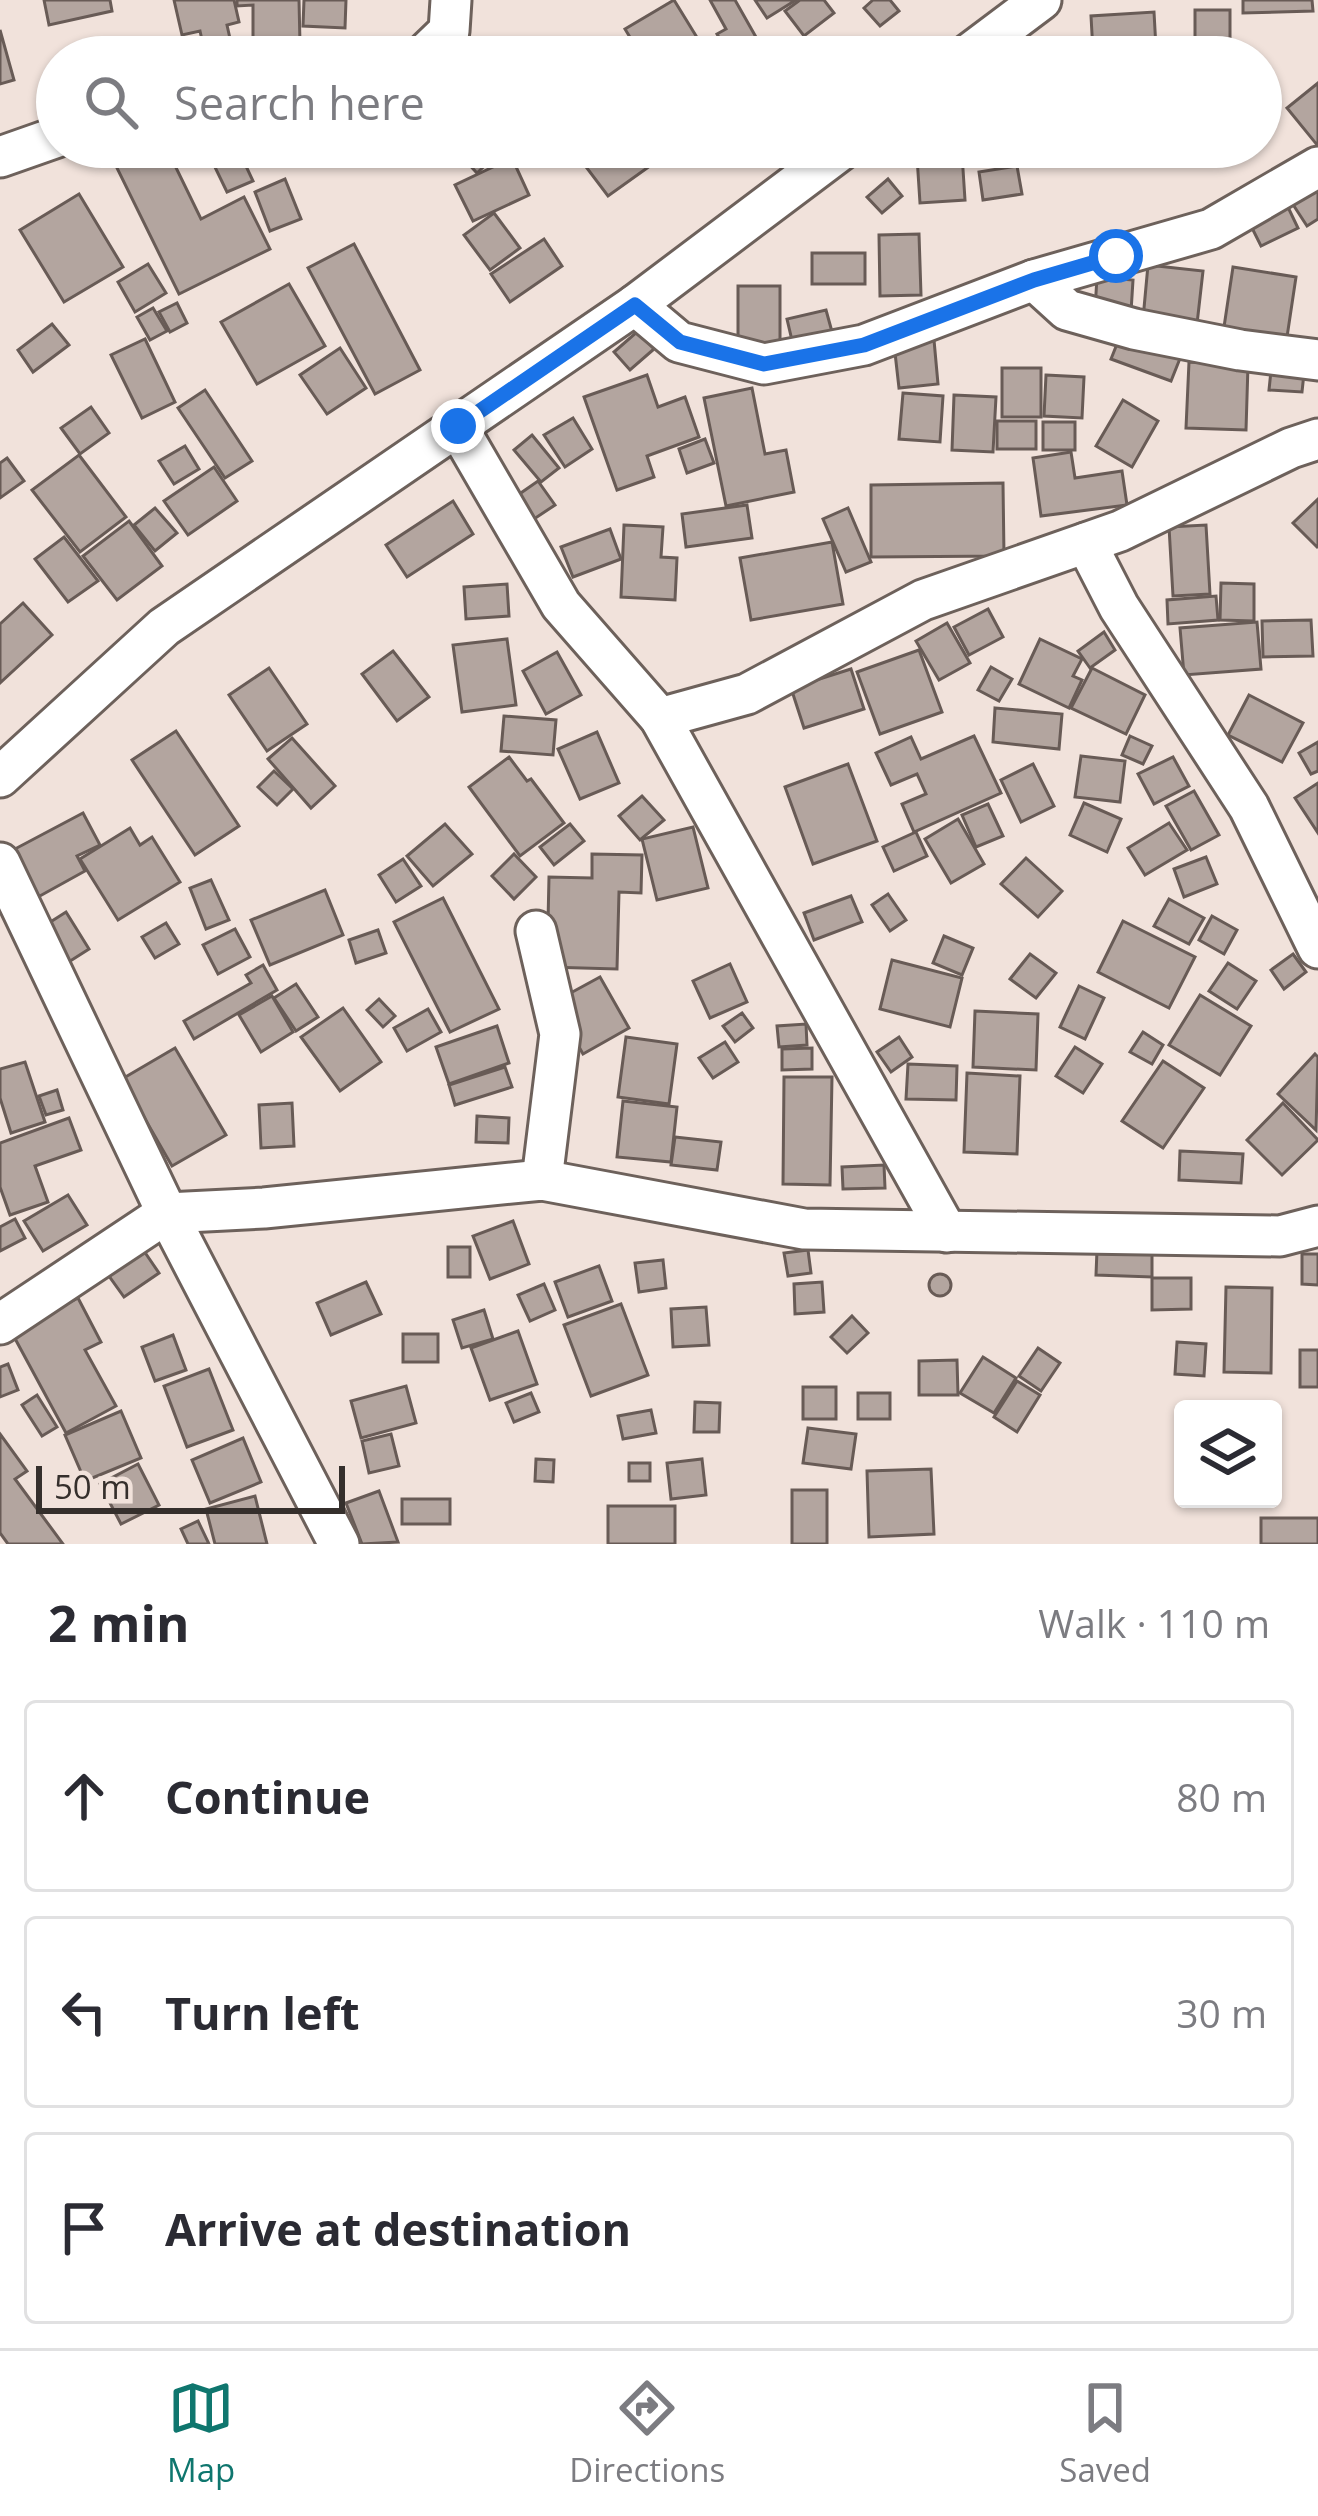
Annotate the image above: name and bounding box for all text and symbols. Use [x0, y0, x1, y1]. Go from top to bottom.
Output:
search box [36, 36, 1282, 168]
icon: search [78, 69, 144, 135]
text: Search here [174, 72, 425, 133]
route start [1089, 229, 1143, 283]
route end [431, 399, 485, 453]
map controls [1174, 1400, 1282, 1508]
button: layers [1174, 1400, 1282, 1508]
scale bar [36, 1460, 345, 1513]
text: 50 m [54, 1464, 131, 1509]
text: 2 min [48, 1587, 190, 1657]
text: Walk · 110 m [1038, 1596, 1270, 1649]
icon: ahead [51, 1763, 117, 1829]
text: Continue [165, 1766, 370, 1827]
text: 80 m [1176, 1770, 1267, 1823]
icon: left [51, 1979, 117, 2045]
text: Turn left [165, 1982, 360, 2043]
text: 30 m [1176, 1986, 1267, 2039]
icon: arrive [51, 2195, 117, 2261]
text: Arrive at destination [165, 2198, 631, 2259]
tab: Map [167, 2375, 235, 2492]
tab: Directions [569, 2375, 725, 2492]
tab: Saved [1059, 2375, 1151, 2492]

